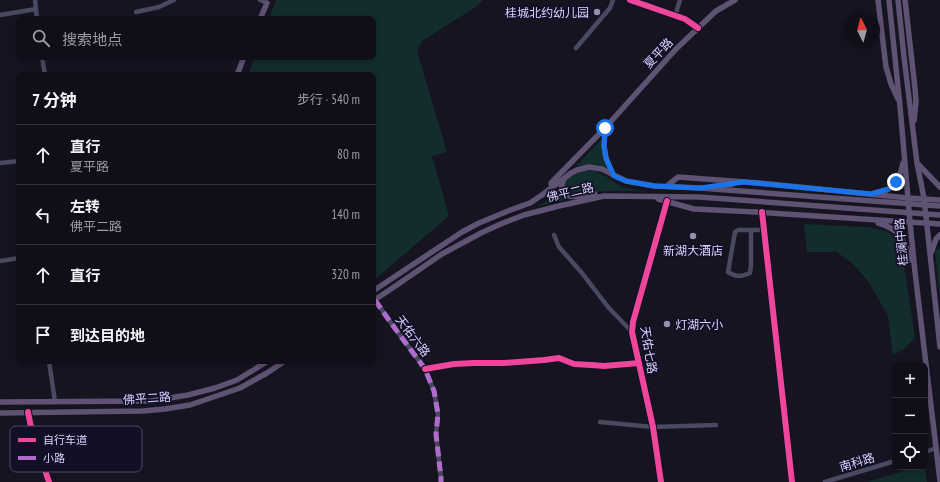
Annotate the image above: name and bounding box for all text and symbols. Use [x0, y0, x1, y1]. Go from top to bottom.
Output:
place label: 桂城北约幼儿园 [505, 5, 589, 20]
marker: 桂城北约幼儿园 [592, 7, 602, 17]
north arrow [844, 12, 880, 48]
search box [16, 16, 376, 60]
icon: search [30, 27, 52, 49]
text: 搜索地点 [62, 30, 122, 49]
street label: 夏平路 [640, 35, 676, 71]
text: 7 分钟 [32, 89, 77, 111]
text: 步行 · 540 m [297, 91, 360, 108]
route start [596, 119, 614, 137]
text: 直行 [70, 137, 100, 156]
icon: ahead [32, 144, 54, 166]
text: 80 m [337, 146, 360, 163]
text: 夏平路 [70, 158, 109, 175]
route end [887, 173, 905, 191]
street label: 佛平二路 [545, 179, 595, 205]
text: 左转 [70, 197, 100, 216]
icon: left [32, 204, 54, 226]
text: 140 m [331, 206, 360, 223]
street label: 桂澜中路 [891, 217, 911, 267]
text: 佛平二路 [70, 218, 122, 235]
marker: 新湖大酒店 [688, 231, 698, 241]
place label: 新湖大酒店 [663, 243, 723, 258]
icon: ahead [32, 264, 54, 286]
text: 直行 [70, 266, 100, 285]
text: 320 m [331, 266, 360, 283]
street label: 天佑六路 [393, 312, 433, 360]
place label: 灯湖六小 [675, 317, 723, 332]
marker: 灯湖六小 [662, 319, 672, 329]
icon: arrive [32, 324, 54, 346]
street label: 天佑七路 [638, 325, 660, 375]
text: 到达目的地 [70, 326, 145, 345]
map controls [892, 362, 928, 470]
button: + [892, 362, 928, 398]
street label: 佛平二路 [123, 389, 171, 407]
button: − [892, 398, 928, 434]
legend [10, 426, 142, 472]
text: 自行车道 [43, 433, 87, 447]
button: locate [892, 434, 928, 470]
street label: 南科路 [838, 450, 876, 474]
text: 小路 [43, 451, 65, 465]

